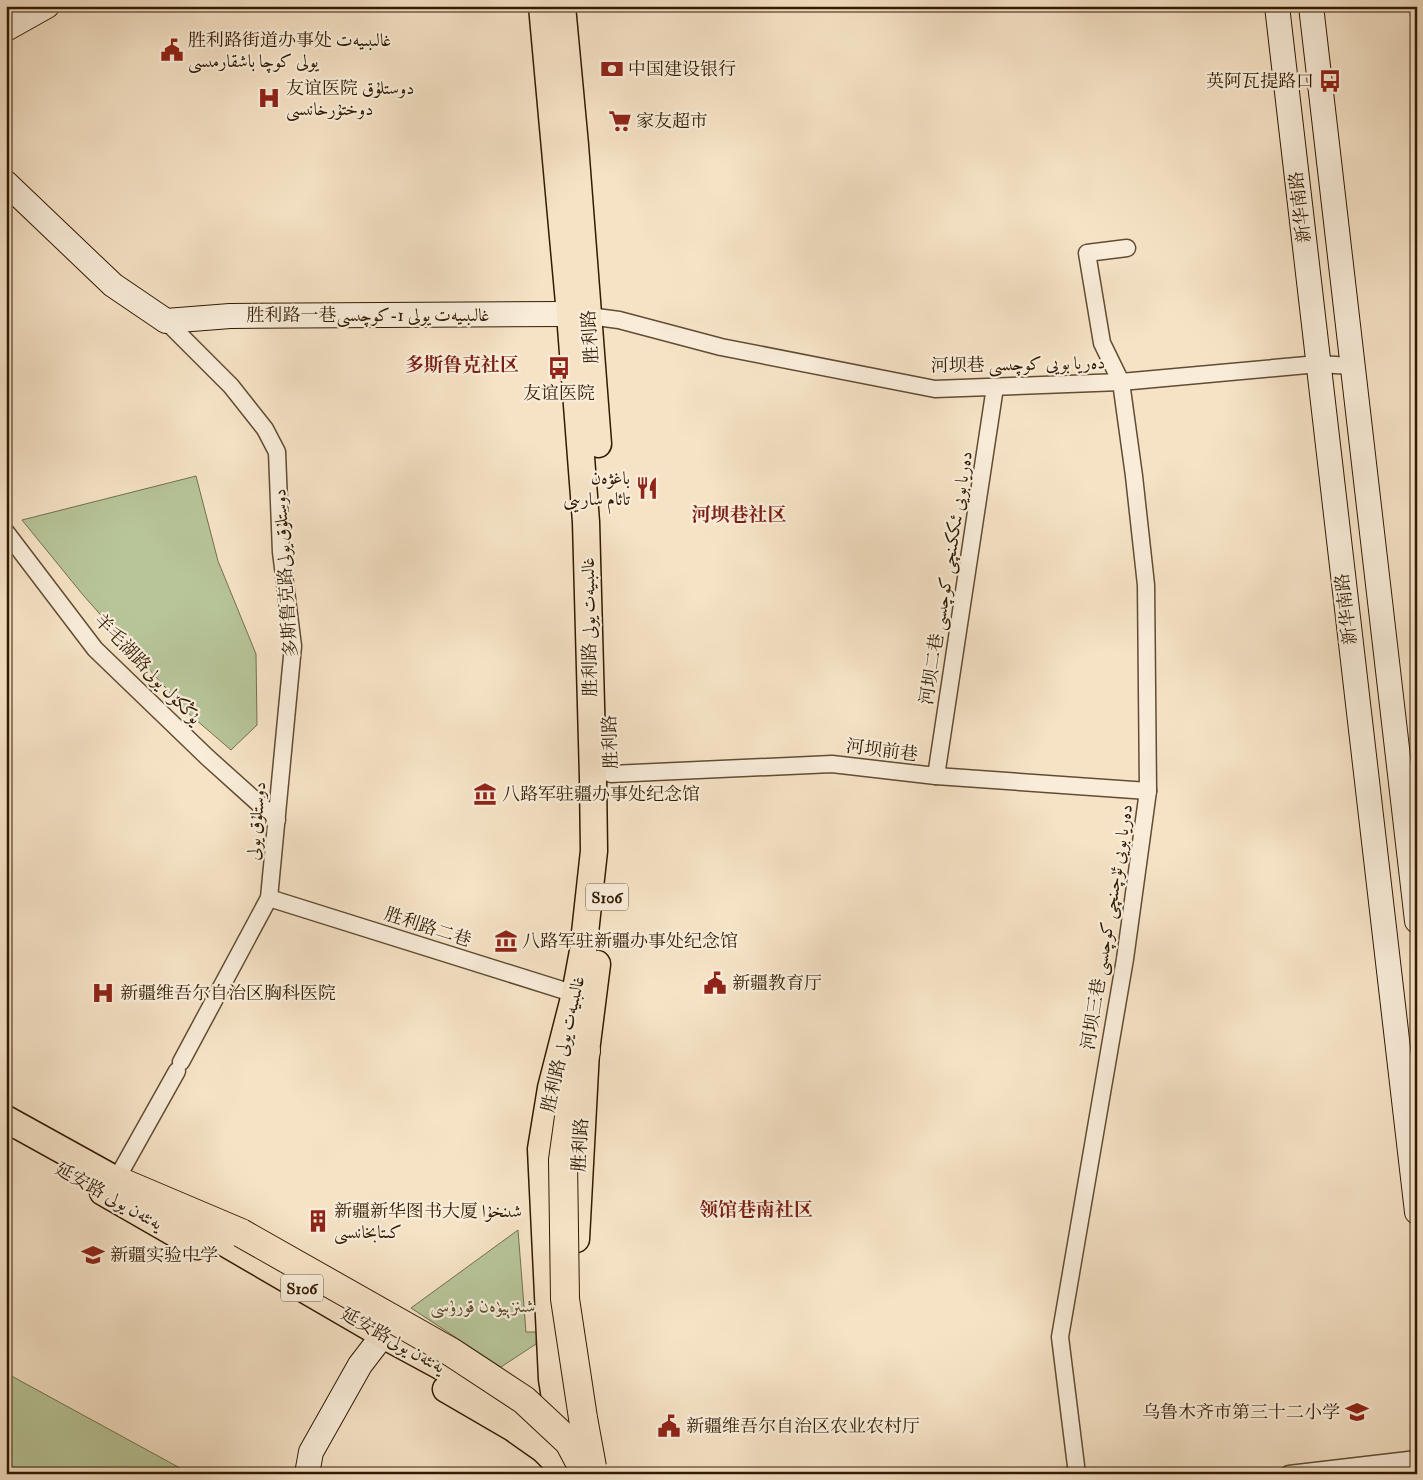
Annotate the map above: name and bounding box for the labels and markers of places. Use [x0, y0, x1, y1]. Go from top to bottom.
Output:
place label: 胜利路街道办事处 غالىبىيەت يولى كوچا باشقارمىسى [188, 29, 391, 74]
public building icon: 胜利路街道办事处 غالىبىيەت يولى كوچا باشقارمىسى [159, 37, 185, 63]
bank icon: 中国建设银行 [599, 56, 625, 82]
place label: 中国建设银行 [628, 58, 736, 81]
bus stop icon: 英阿瓦提路口 [1317, 68, 1343, 94]
place label: 英阿瓦提路口 [1206, 70, 1314, 93]
place label: 友谊医院 دوستلۇق دوختۇرخانىسى [286, 77, 414, 122]
hospital icon: 友谊医院 دوستلۇق دوختۇرخانىسى [256, 85, 282, 111]
supermarket icon: 家友超市 [607, 108, 633, 134]
place label: 家友超市 [636, 110, 708, 133]
bus stop icon: 友谊医院 [546, 355, 572, 381]
place label: 友谊医院 [523, 382, 595, 405]
place label: باغۋەن تائام سارىيى [563, 467, 631, 515]
restaurant icon: باغۋەن تائام سارىيى [634, 475, 660, 501]
museum icon: 八路军驻疆办事处纪念馆 [472, 781, 498, 807]
place label: 八路军驻疆办事处纪念馆 [502, 783, 700, 806]
museum icon: 八路军驻新疆办事处纪念馆 [493, 928, 519, 954]
place label: 八路军驻新疆办事处纪念馆 [522, 930, 738, 953]
public building icon: 新疆教育厅 [702, 970, 728, 996]
place label: 新疆教育厅 [732, 972, 822, 995]
hospital icon: 新疆维吾尔自治区胸科医院 [90, 980, 116, 1006]
place label: 新疆维吾尔自治区胸科医院 [120, 982, 336, 1005]
place label: 新疆新华图书大厦 شىنخۇا كىتابخانىسى [334, 1200, 522, 1245]
building icon: 新疆新华图书大厦 شىنخۇا كىتابخانىسى [305, 1208, 331, 1234]
school or university icon: 新疆实验中学 [80, 1242, 106, 1268]
place label: 新疆实验中学 [110, 1244, 218, 1267]
school or university icon: 乌鲁木齐市第三十二小学 [1344, 1399, 1370, 1425]
place label: 乌鲁木齐市第三十二小学 [1142, 1401, 1340, 1424]
public building icon: 新疆维吾尔自治区农业农村厅 [656, 1413, 682, 1439]
place label: 新疆维吾尔自治区农业农村厅 [686, 1415, 920, 1438]

